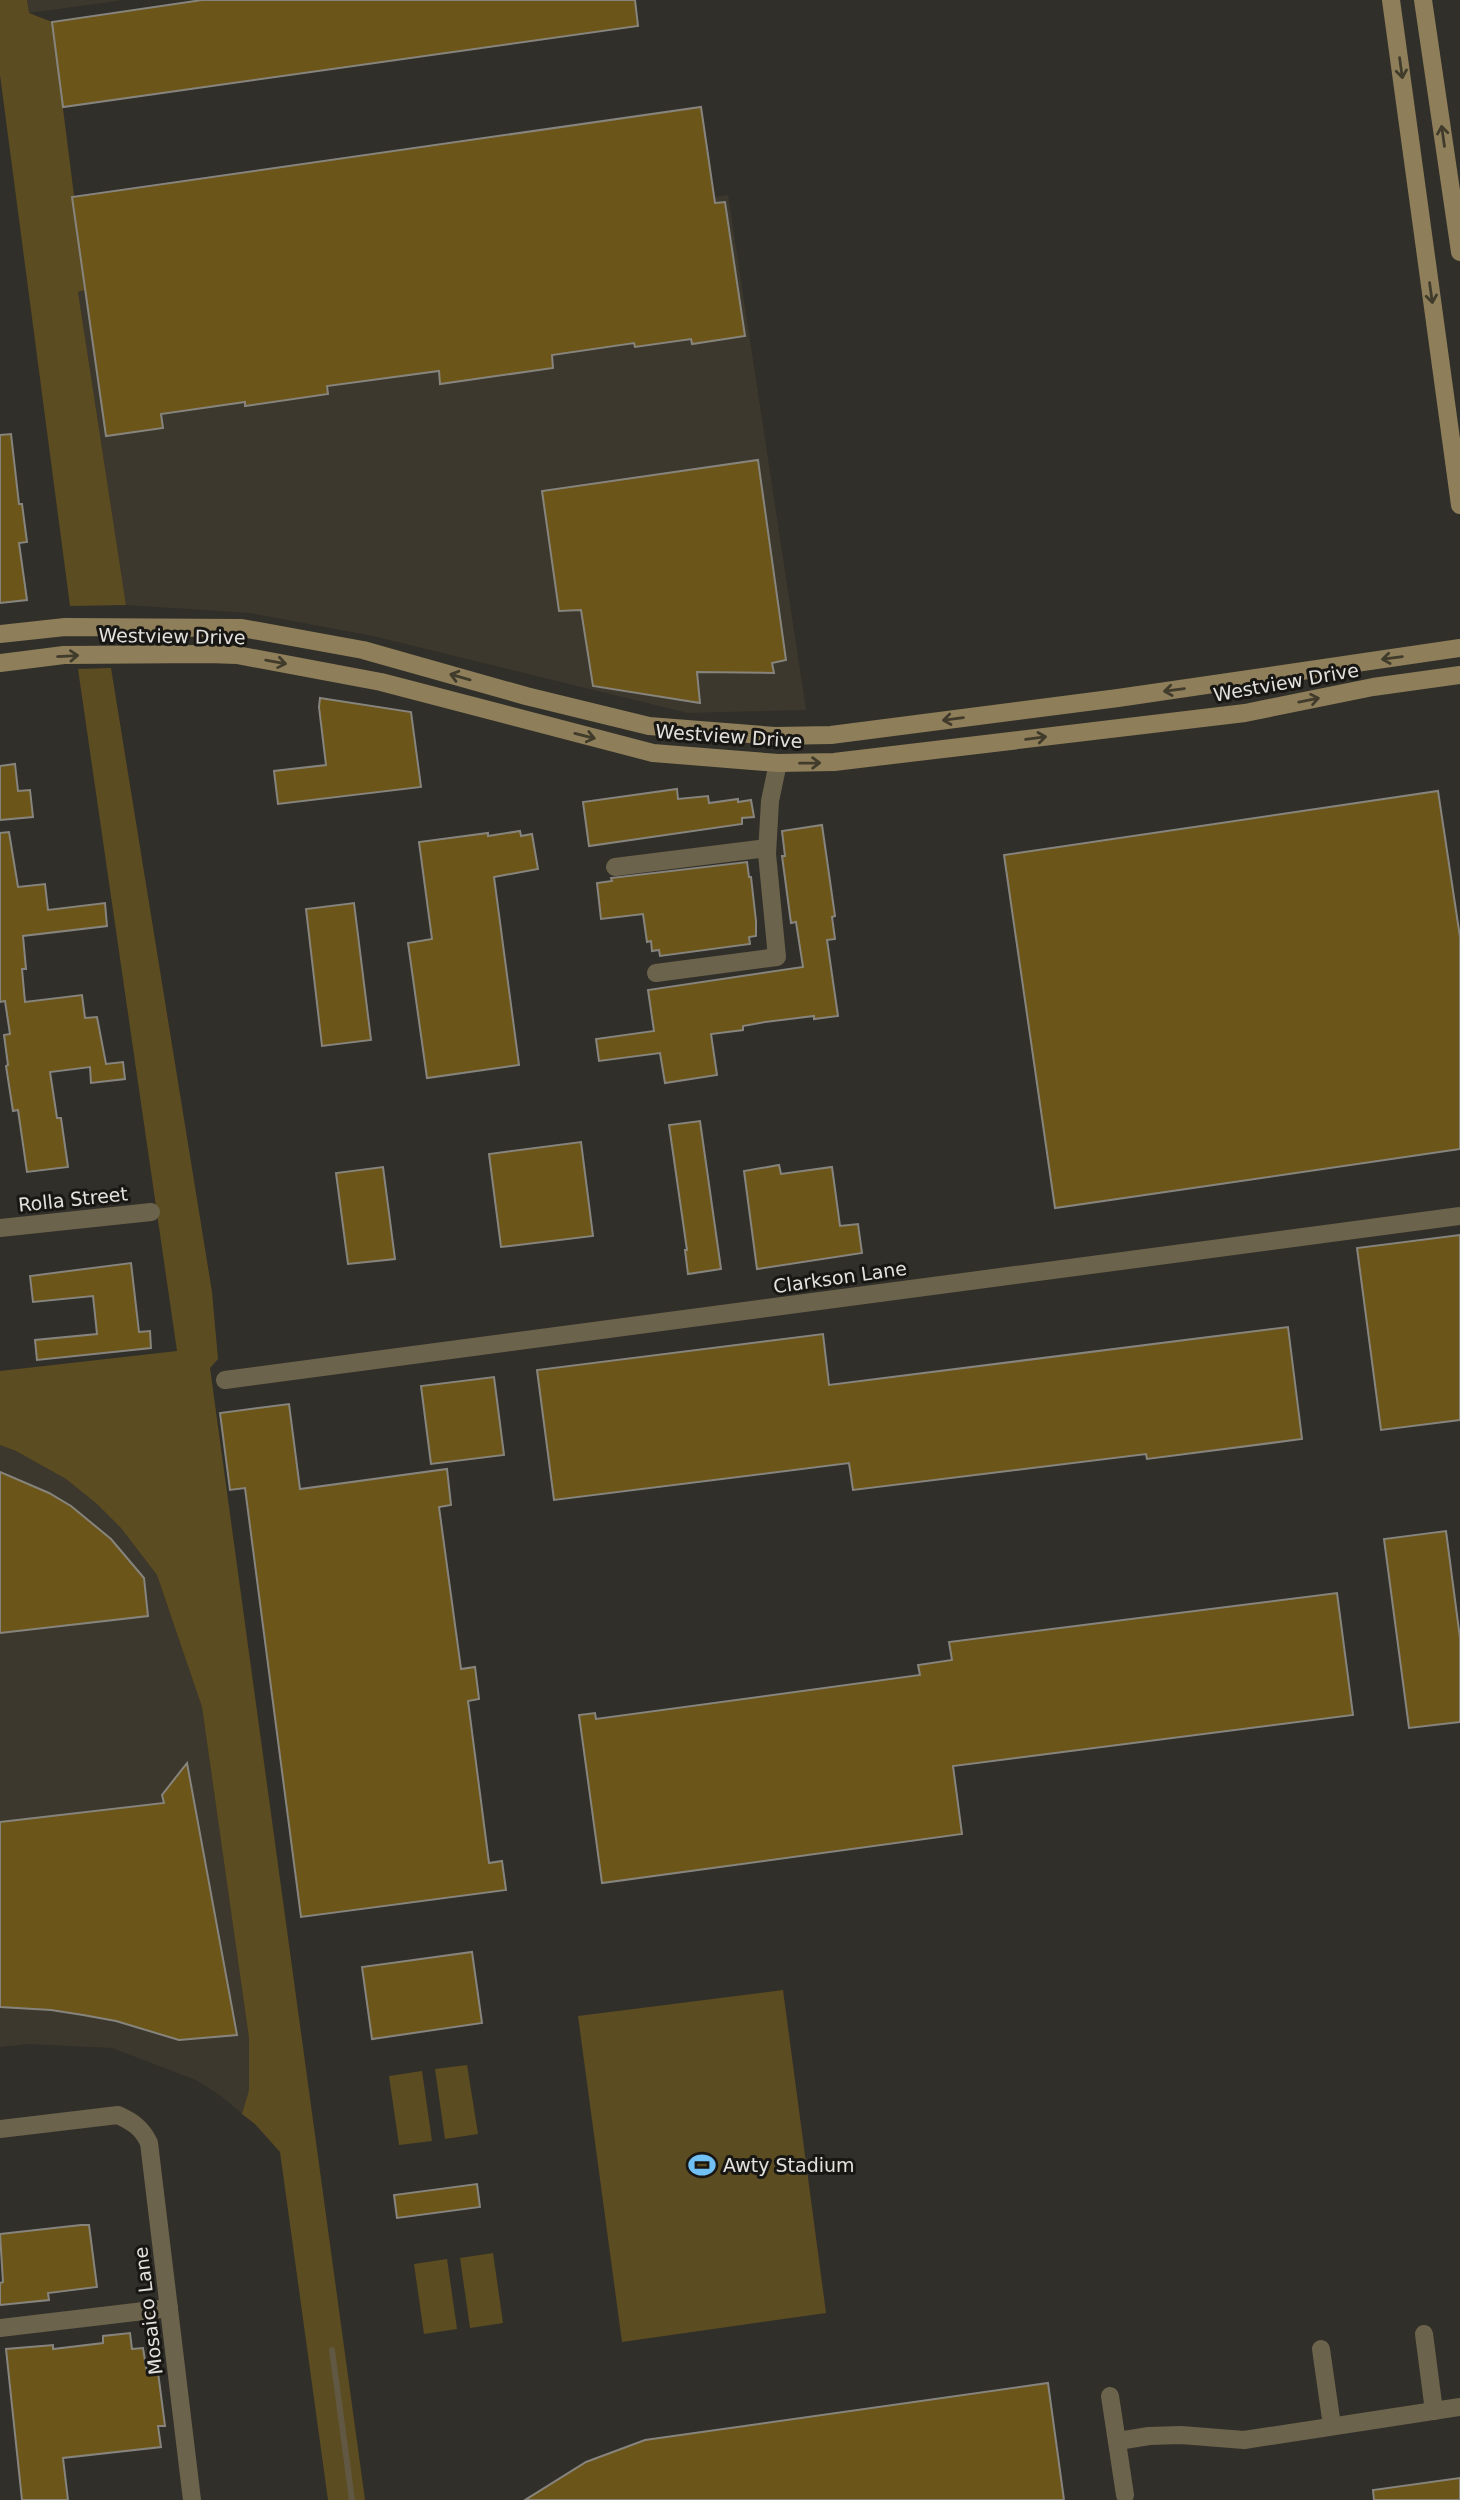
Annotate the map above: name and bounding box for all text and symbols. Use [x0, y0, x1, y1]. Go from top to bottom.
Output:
one-way arrow [1394, 56, 1407, 78]
one-way arrow [1436, 125, 1449, 147]
one-way arrow [1425, 281, 1438, 304]
street label: Westview Drive [98, 624, 246, 648]
one-way arrow [56, 649, 79, 662]
one-way arrow [1382, 652, 1404, 665]
one-way arrow [264, 656, 287, 670]
street label: Westview Drive [1212, 658, 1360, 706]
one-way arrow [450, 670, 472, 683]
one-way arrow [1163, 684, 1186, 697]
one-way arrow [1297, 693, 1320, 707]
one-way arrow [942, 713, 965, 726]
street label: Westview Drive [655, 720, 803, 752]
one-way arrow [573, 730, 596, 743]
one-way arrow [1024, 732, 1047, 745]
one-way arrow [798, 756, 821, 769]
street label: Rolla Street [17, 1182, 129, 1216]
street label: Clarkson Lane [772, 1257, 908, 1297]
sports icon: Awty Stadium [687, 2150, 717, 2180]
place label: Awty Stadium [723, 2154, 855, 2176]
street label: Mosaico Lane [129, 2246, 167, 2376]

